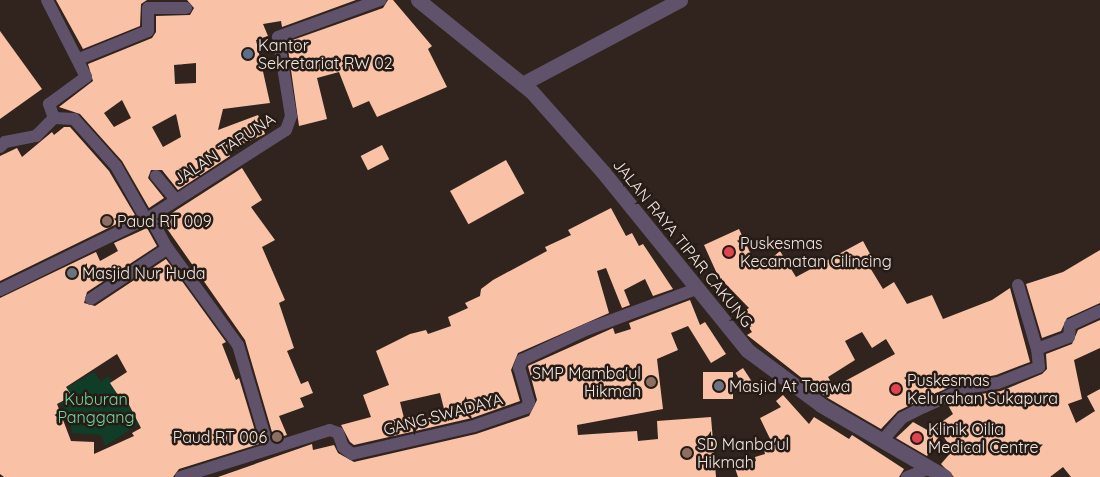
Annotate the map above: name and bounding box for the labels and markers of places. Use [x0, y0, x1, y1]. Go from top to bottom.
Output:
place label: Kantor Sekretariat RW 02 [258, 35, 393, 73]
marker: Kantor Sekretariat RW 02 [242, 48, 254, 60]
place label: Paud RT 009 [117, 211, 212, 231]
marker: Paud RT 009 [101, 215, 113, 227]
place label: Puskesmas Kecamatan Cilincing [740, 233, 892, 271]
marker: Puskesmas Kecamatan Cilincing [722, 245, 736, 259]
place label: Masjid Nur Huda [82, 263, 206, 283]
marker: Masjid Nur Huda [66, 267, 78, 279]
place label: SMP Mamba'ul Hikmah [532, 363, 641, 401]
place label: Puskesmas Kelurahan Sukapura [907, 370, 1058, 408]
marker: SMP Mamba'ul Hikmah [645, 376, 657, 388]
place label: Masjid At Taqwa [729, 376, 851, 396]
marker: Masjid At Taqwa [713, 380, 725, 392]
marker: Puskesmas Kelurahan Sukapura [889, 382, 903, 396]
place label: Klinik Oilia Medical Centre [928, 419, 1038, 457]
place label: Paud RT 006 [173, 427, 267, 447]
marker: Paud RT 006 [271, 431, 283, 443]
marker: Klinik Oilia Medical Centre [910, 431, 924, 445]
place label: SD Manba'ul Hikmah [697, 434, 789, 472]
marker: SD Manba'ul Hikmah [681, 447, 693, 459]

